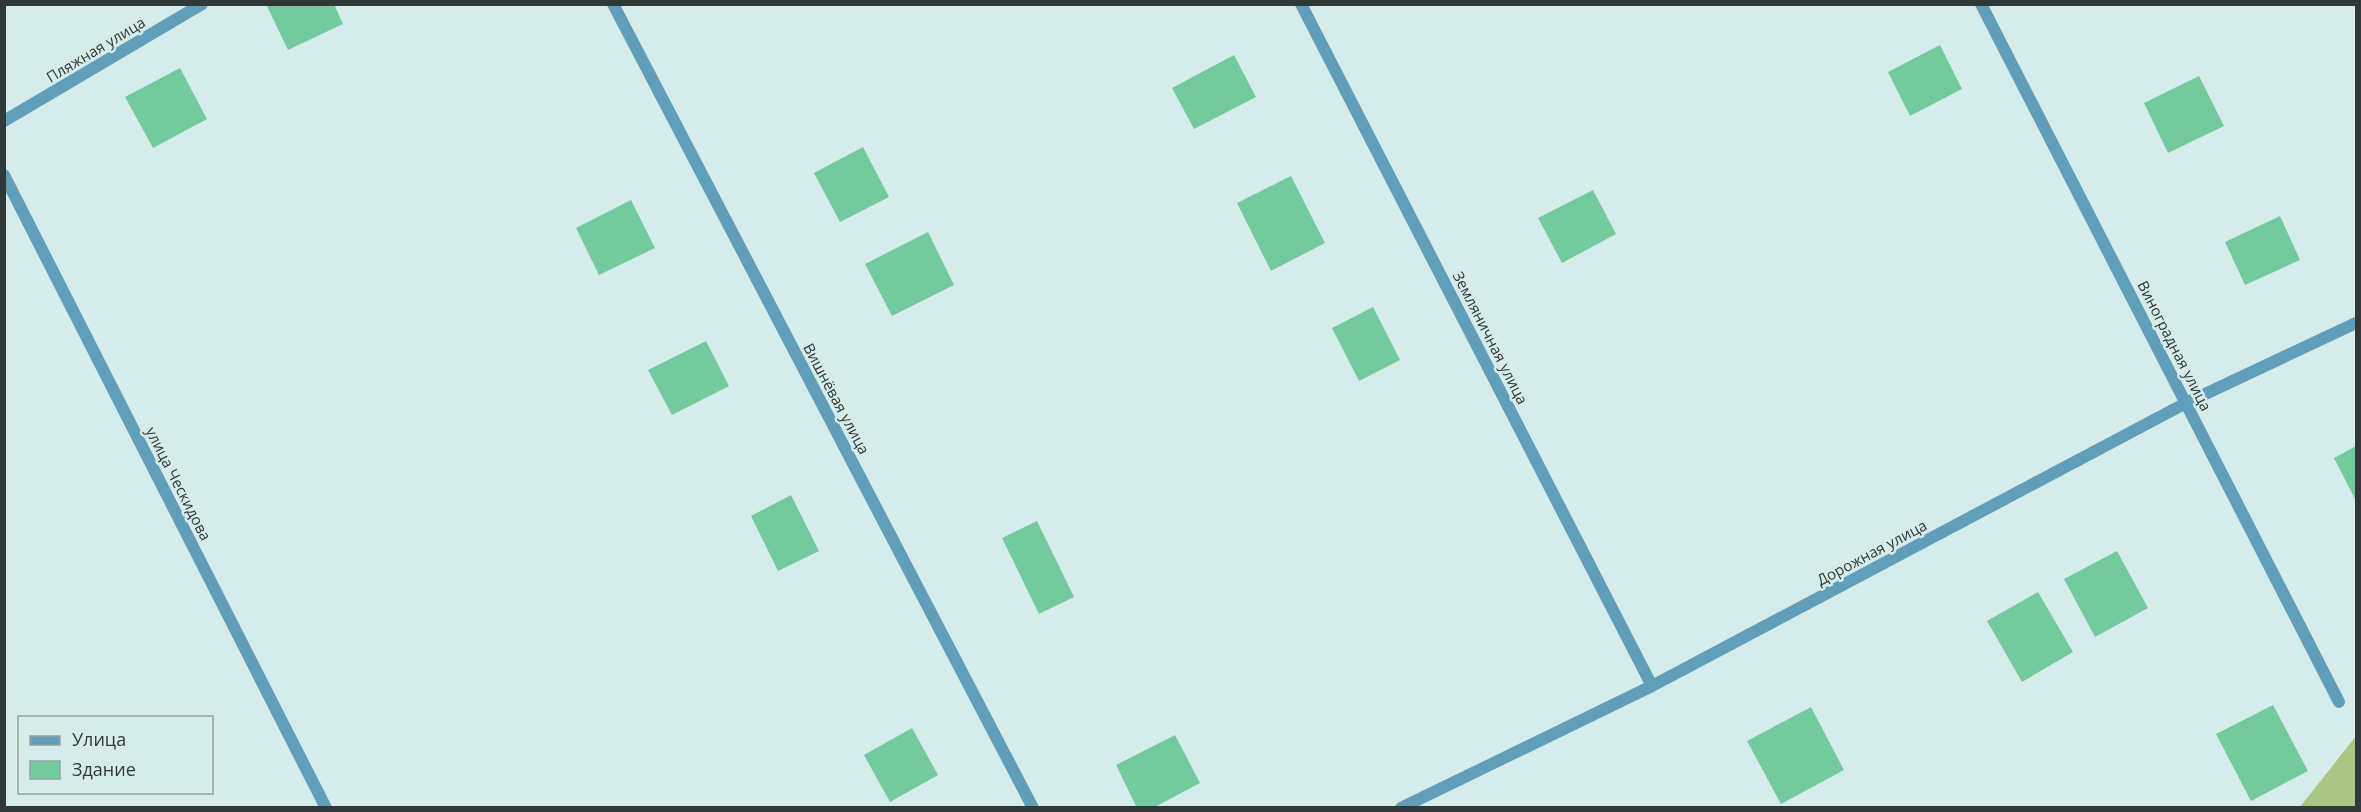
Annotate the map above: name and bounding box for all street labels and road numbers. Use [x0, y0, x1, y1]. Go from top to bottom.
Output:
street label: Пляжная улица [42, 12, 149, 87]
street label: Земляничная улица [1449, 268, 1533, 407]
street label: Виноградная улица [2133, 277, 2216, 414]
street label: Вишнёвая улица [799, 340, 875, 458]
street label: улица Ческидова [142, 423, 216, 544]
street label: Дорожная улица [1813, 515, 1930, 590]

